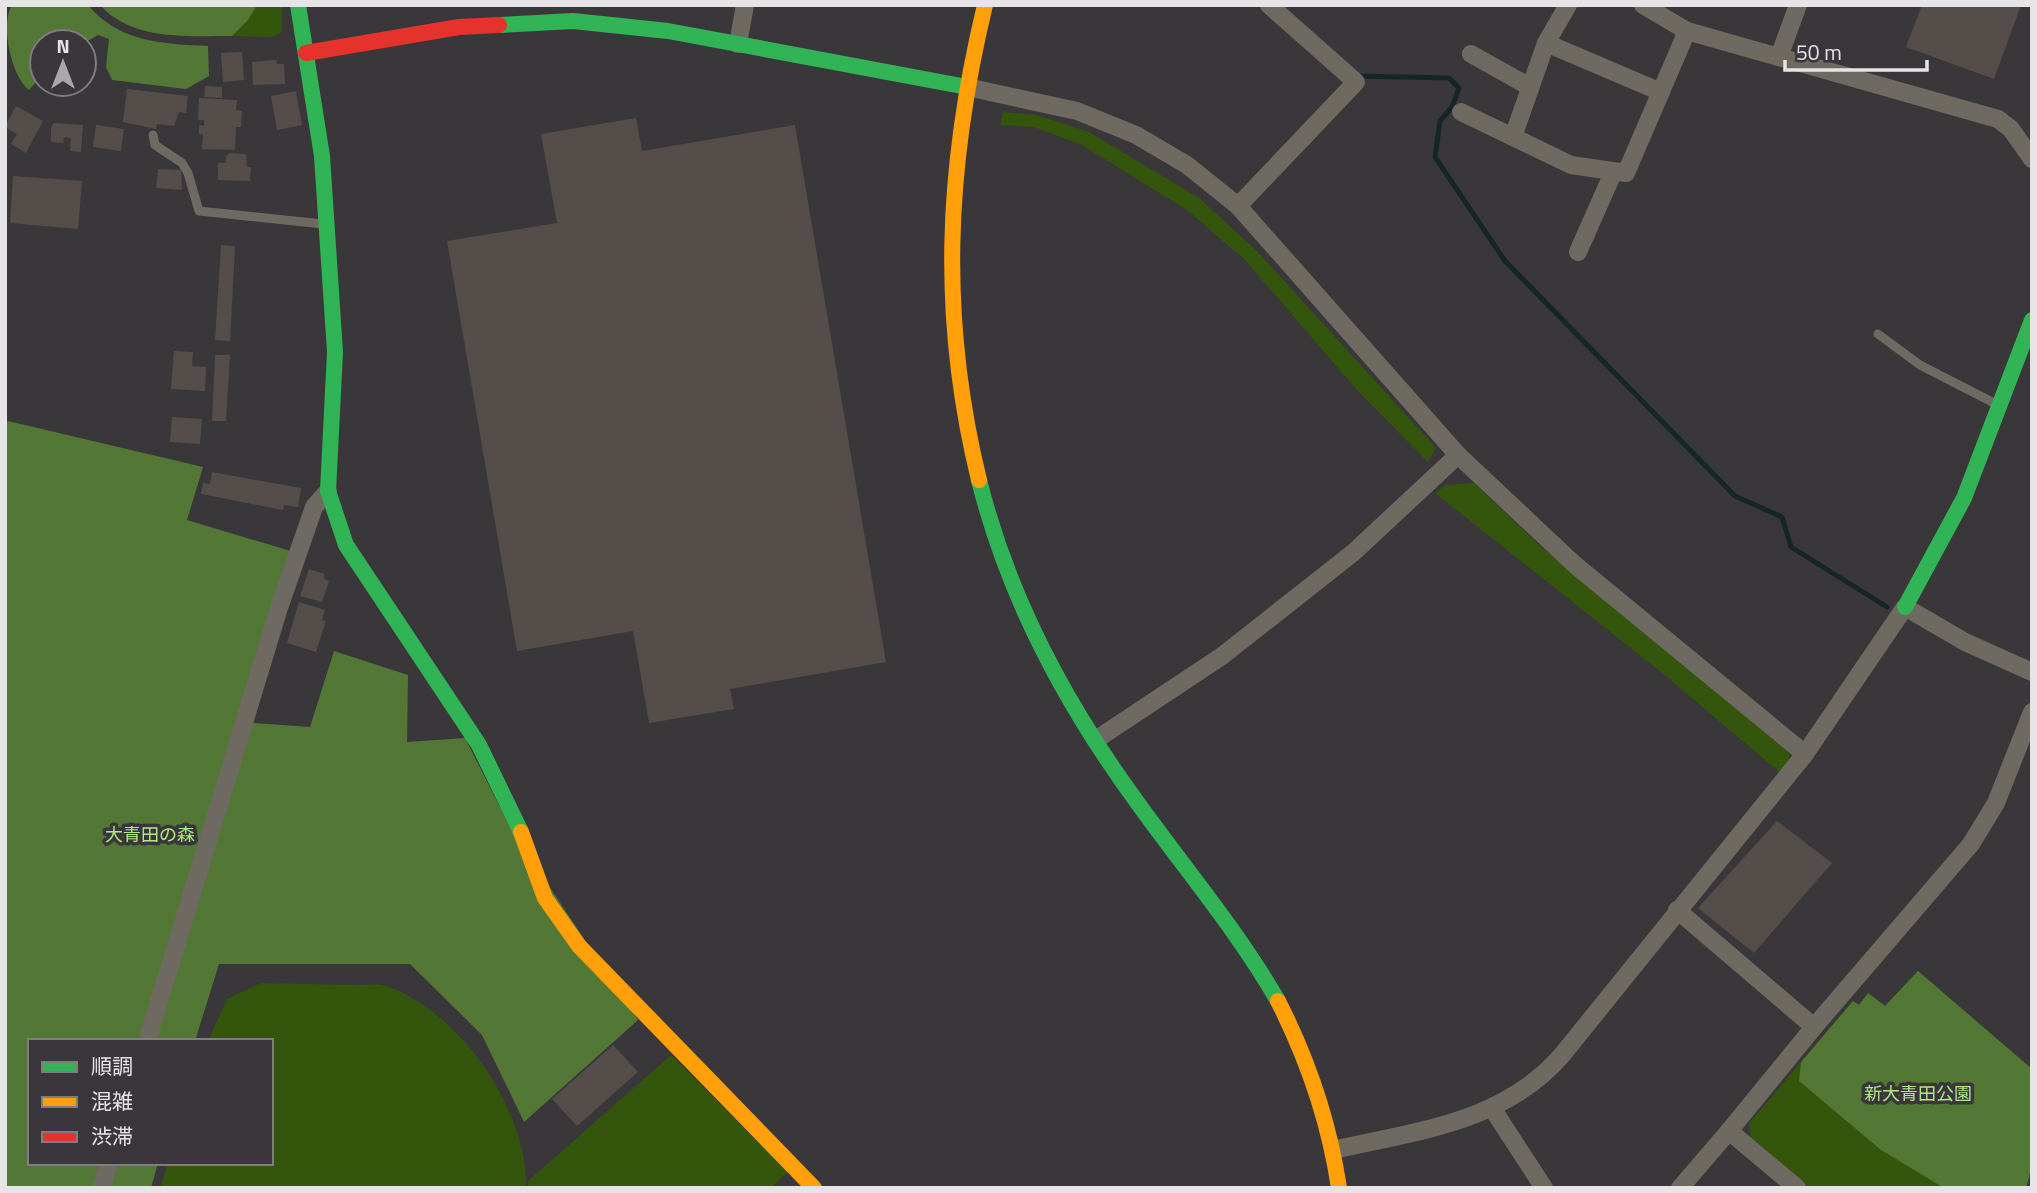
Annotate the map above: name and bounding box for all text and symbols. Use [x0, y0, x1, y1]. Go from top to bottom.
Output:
north arrow [28, 28, 98, 98]
scale bar [1785, 28, 1927, 72]
text: N [56, 31, 70, 60]
text: 50 m [1796, 36, 1842, 68]
park label: 大青田の森 [105, 821, 195, 848]
legend [28, 1039, 273, 1165]
text: 順調 [91, 1050, 133, 1082]
park label: 新大青田公園 [1864, 1080, 1972, 1107]
text: 混雑 [91, 1085, 133, 1117]
text: 渋滞 [91, 1120, 133, 1152]

